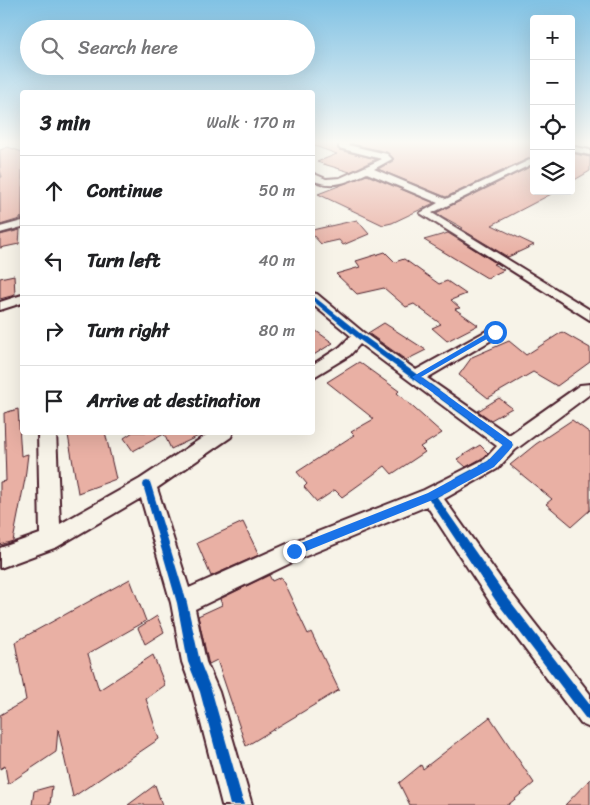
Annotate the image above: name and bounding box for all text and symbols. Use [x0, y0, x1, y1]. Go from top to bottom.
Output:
map controls [530, 15, 575, 195]
button: + [530, 15, 575, 60]
search box [20, 20, 315, 75]
text: Search here [78, 31, 178, 64]
icon: search [38, 34, 66, 62]
button: − [530, 60, 575, 105]
text: 3 min [40, 104, 90, 142]
button: locate [530, 105, 575, 150]
text: Walk · 170 m [206, 108, 295, 137]
button: layers [530, 150, 575, 195]
text: Continue [87, 174, 163, 207]
text: 50 m [259, 176, 295, 205]
icon: ahead [40, 177, 68, 205]
text: Turn left [87, 244, 160, 277]
text: 40 m [258, 246, 295, 275]
icon: left [40, 247, 68, 275]
text: Turn right [87, 314, 169, 347]
text: 80 m [259, 316, 295, 345]
icon: right [40, 317, 68, 345]
route start [484, 321, 507, 344]
text: Arrive at destination [87, 384, 260, 417]
icon: arrive [40, 387, 68, 415]
route end [283, 540, 306, 563]

